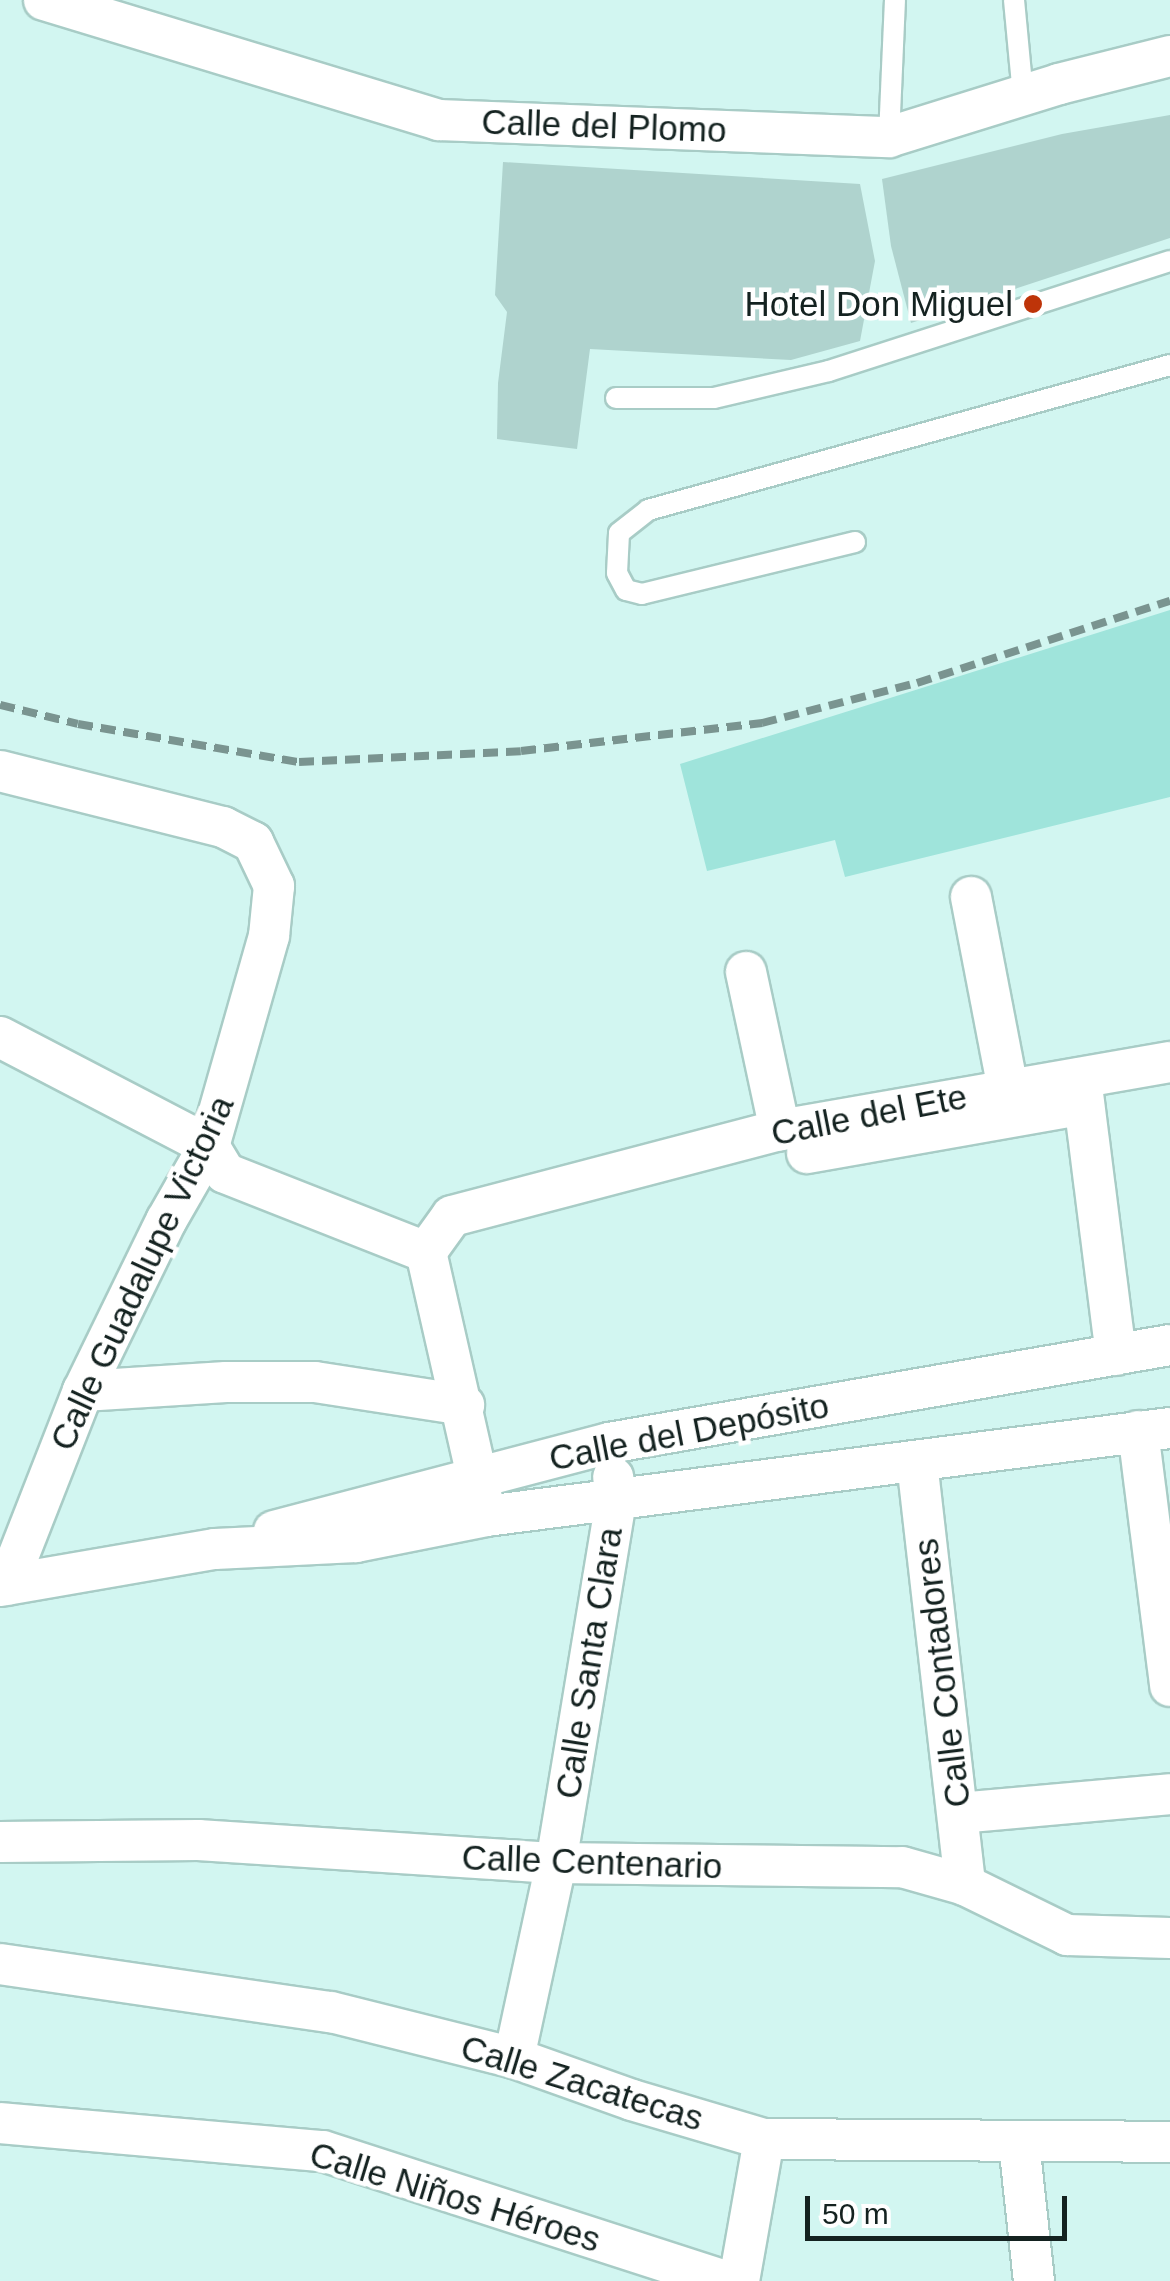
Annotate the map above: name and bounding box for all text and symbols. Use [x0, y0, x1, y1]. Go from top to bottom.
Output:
street label: Calle del Plomo [481, 101, 727, 151]
place label: Hotel Don Miguel [745, 283, 1013, 325]
marker: Hotel Don Miguel [1022, 293, 1044, 315]
street label: Calle del Ete [768, 1075, 970, 1155]
street label: Calle Guadalupe Victoria [41, 1089, 243, 1457]
street label: Calle del Depósito [546, 1384, 832, 1480]
street label: Calle Santa Clara [547, 1524, 631, 1802]
street label: Calle Contadores [905, 1536, 979, 1810]
street label: Calle Centenario [461, 1836, 723, 1888]
street label: Calle Zacatecas [456, 2026, 708, 2140]
street label: Calle Niños Héroes [305, 2133, 605, 2261]
scale bar [810, 2176, 1072, 2238]
text: 50 m [822, 2197, 889, 2230]

